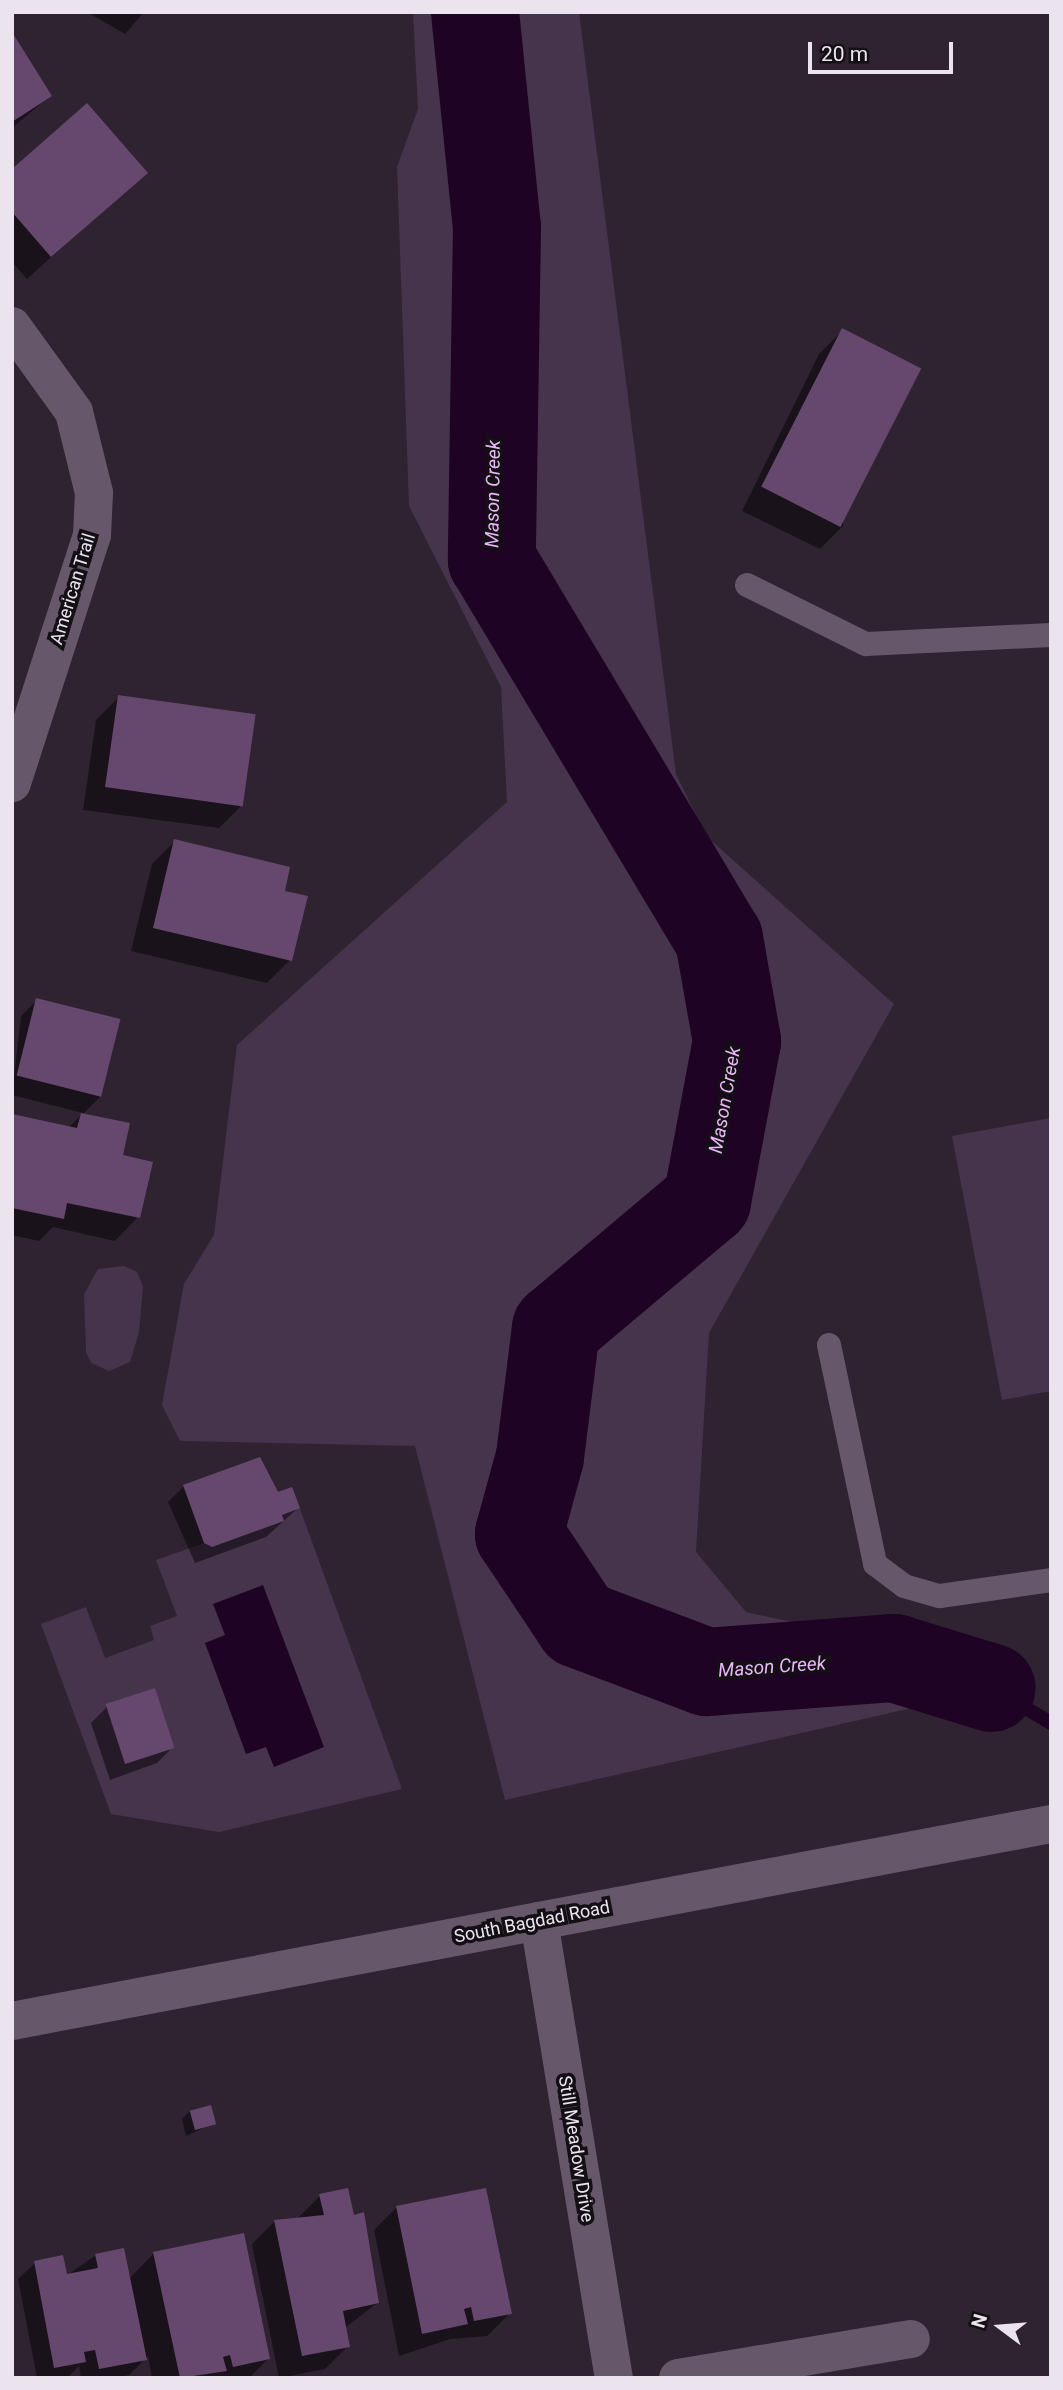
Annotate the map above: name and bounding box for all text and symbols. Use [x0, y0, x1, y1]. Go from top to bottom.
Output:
scale bar [811, 28, 956, 72]
text: 20 m [821, 42, 868, 66]
water label: Mason Creek [481, 440, 505, 548]
street label: American Trail [46, 531, 100, 647]
water label: Mason Creek [704, 1045, 746, 1155]
water label: Mason Creek [717, 1652, 827, 1682]
street label: South Bagdad Road [452, 1896, 612, 1948]
street label: Still Meadow Drive [554, 2074, 598, 2224]
north arrow [965, 2292, 1035, 2362]
text: N [966, 2311, 992, 2331]

